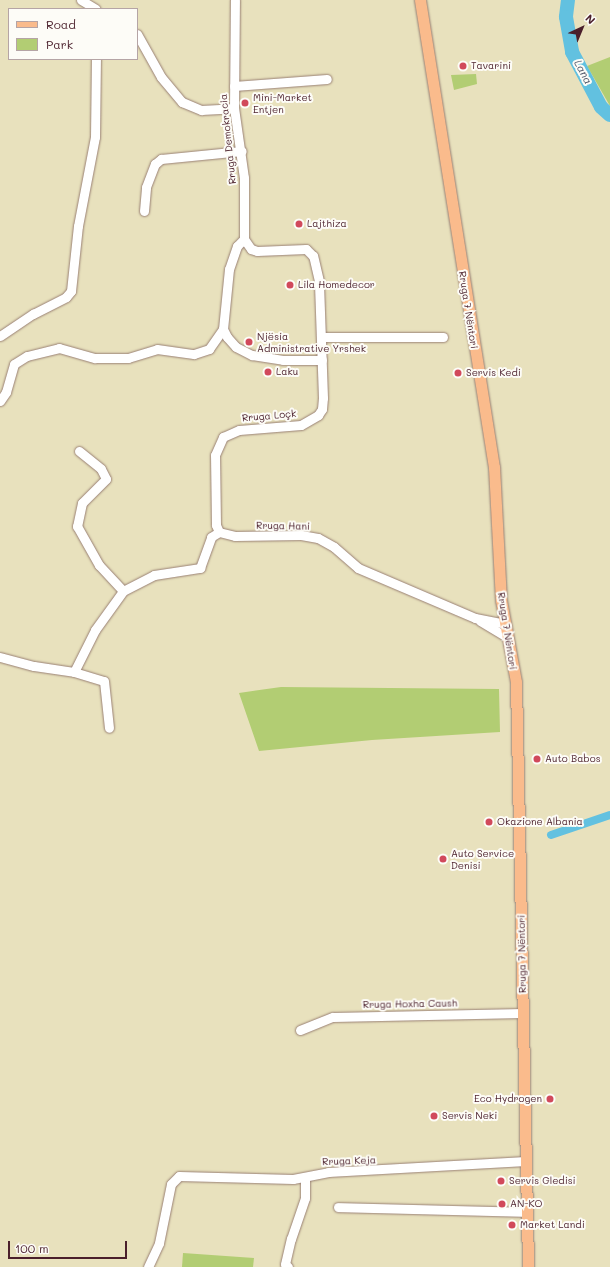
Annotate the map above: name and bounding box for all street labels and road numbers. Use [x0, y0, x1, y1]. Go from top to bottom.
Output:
street label: Rruga Demokracia [217, 93, 239, 185]
street label: Rruga 7 Nëntori [456, 270, 480, 350]
street label: Rruga Loçk [241, 408, 297, 424]
street label: Rruga Hani [256, 520, 310, 532]
street label: Rruga 7 Nëntori [495, 591, 519, 671]
street label: Rruga 7 Nëntori [515, 915, 529, 993]
street label: Rruga Hoxha Caush [363, 997, 457, 1011]
street label: Rruga Keja [322, 1154, 376, 1168]

